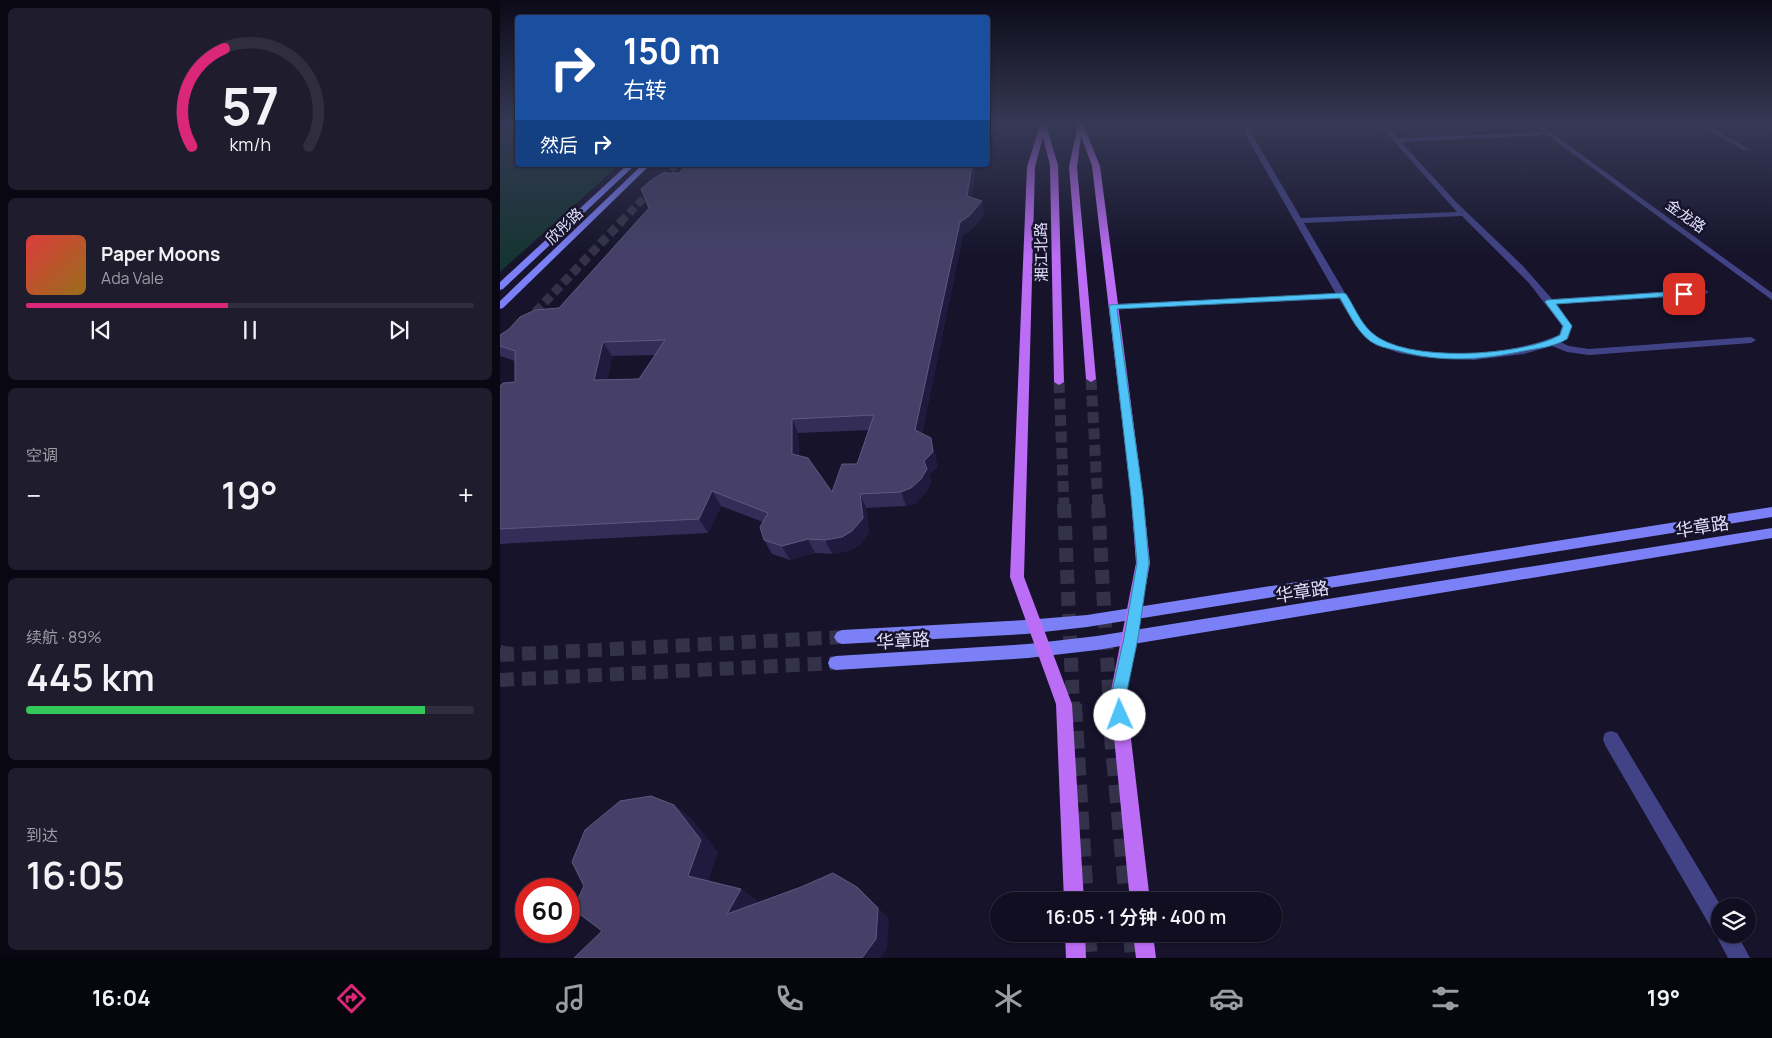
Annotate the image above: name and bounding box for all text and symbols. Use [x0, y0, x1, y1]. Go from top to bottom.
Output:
text: 150 m [623, 27, 720, 75]
icon: right [540, 35, 605, 100]
text: 57 [221, 70, 279, 141]
text: 右转 [623, 75, 667, 105]
icon: right [588, 130, 616, 158]
text: km/h [229, 132, 271, 156]
text: 然后 [540, 132, 578, 158]
street label: 金龙路 [1662, 194, 1710, 238]
street label: 欣彤路 [541, 203, 587, 249]
street label: 湘江北路 [1030, 222, 1052, 282]
text: Paper Moons [101, 241, 220, 267]
text: Ada Vale [101, 267, 164, 289]
pin [1663, 273, 1705, 315]
icon: arrive [1670, 280, 1698, 308]
icon: previous [87, 316, 115, 344]
icon: pause [236, 316, 264, 344]
icon: next [385, 316, 413, 344]
text: 空调 [26, 444, 58, 466]
text: 19° [221, 468, 278, 520]
text: − [26, 476, 41, 514]
text: + [458, 476, 474, 514]
street label: 华章路 [1673, 510, 1731, 542]
street label: 华章路 [1273, 575, 1331, 607]
text: 续航 · 89% [26, 626, 102, 648]
street label: 华章路 [875, 627, 931, 653]
text: 445 km [26, 650, 155, 702]
position arrow [1093, 688, 1145, 740]
text: 到达 [26, 824, 58, 846]
text: 16:05 [26, 848, 125, 900]
speed limit sign: 60 [515, 878, 580, 943]
map controls [1711, 898, 1756, 943]
button: layers [1711, 898, 1756, 943]
text: 16:05 · 1 分钟 · 400 m [1046, 904, 1226, 930]
icon: directions [334, 981, 369, 1016]
icon: music [553, 981, 588, 1016]
icon: phone [772, 981, 807, 1016]
icon: climate [991, 981, 1026, 1016]
icon: car [1209, 981, 1244, 1016]
icon: filters [1428, 981, 1463, 1016]
text: 16:04 [92, 983, 151, 1013]
text: 19° [1647, 983, 1680, 1013]

